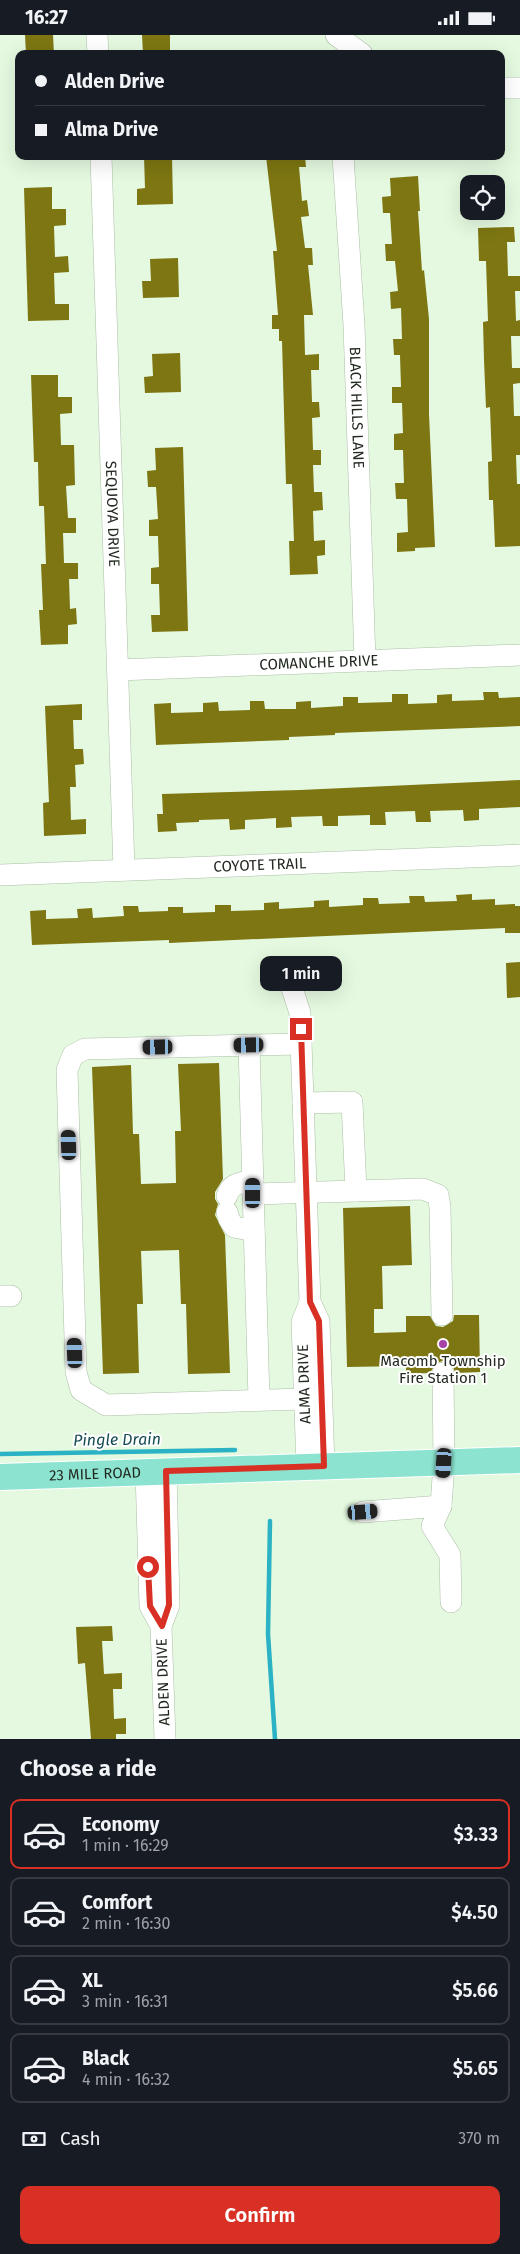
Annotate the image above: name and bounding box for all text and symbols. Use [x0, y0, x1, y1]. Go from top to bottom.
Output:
text: 16:27 [25, 6, 68, 29]
text: Alden Drive [65, 70, 165, 93]
text: Alma Drive [65, 118, 158, 141]
map controls [460, 175, 505, 220]
button: locate [460, 175, 505, 220]
street label: BLACK HILLS LANE [346, 346, 368, 469]
street label: SEQUOYA DRIVE [102, 461, 123, 567]
street label: COMANCHE DRIVE [259, 651, 379, 674]
street label: COYOTE TRAIL [213, 854, 307, 876]
callout: 1 min [260, 957, 342, 991]
text: 1 min [282, 964, 320, 983]
route end [290, 1018, 312, 1040]
car [233, 1037, 264, 1053]
car [142, 1039, 173, 1055]
car [60, 1130, 77, 1160]
car [245, 1178, 260, 1208]
car [66, 1338, 83, 1368]
marker: Macomb Township Fire Station 1 [437, 1338, 449, 1350]
street label: ALMA DRIVE [294, 1344, 314, 1424]
place label: Macomb Township Fire Station 1 [380, 1352, 506, 1387]
water label: Pingle Drain [73, 1429, 161, 1450]
car [435, 1448, 452, 1478]
street label: 23 MILE ROAD [49, 1463, 141, 1484]
car [347, 1503, 378, 1521]
route start [137, 1556, 159, 1578]
street label: ALDEN DRIVE [152, 1638, 174, 1726]
text: Choose a ride [20, 1755, 156, 1782]
icon: car [22, 1812, 67, 1857]
text: Economy [82, 1813, 159, 1836]
text: $3.33 [453, 1823, 498, 1846]
text: 1 min · 16:29 [82, 1836, 169, 1855]
icon: car [22, 1890, 67, 1935]
text: Comfort [82, 1891, 152, 1914]
text: $4.50 [451, 1901, 498, 1924]
text: 2 min · 16:30 [82, 1914, 170, 1933]
icon: car [22, 1968, 67, 2013]
text: XL [82, 1969, 103, 1992]
text: $5.66 [452, 1979, 498, 2002]
text: 3 min · 16:31 [82, 1992, 168, 2011]
icon: car [22, 2046, 67, 2091]
text: Black [82, 2047, 129, 2070]
text: $5.65 [453, 2057, 498, 2080]
text: 4 min · 16:32 [82, 2070, 170, 2089]
icon: cash [20, 2125, 48, 2153]
text: Cash [60, 2127, 101, 2150]
text: 370 m [458, 2129, 500, 2148]
button: Confirm [20, 2186, 500, 2244]

